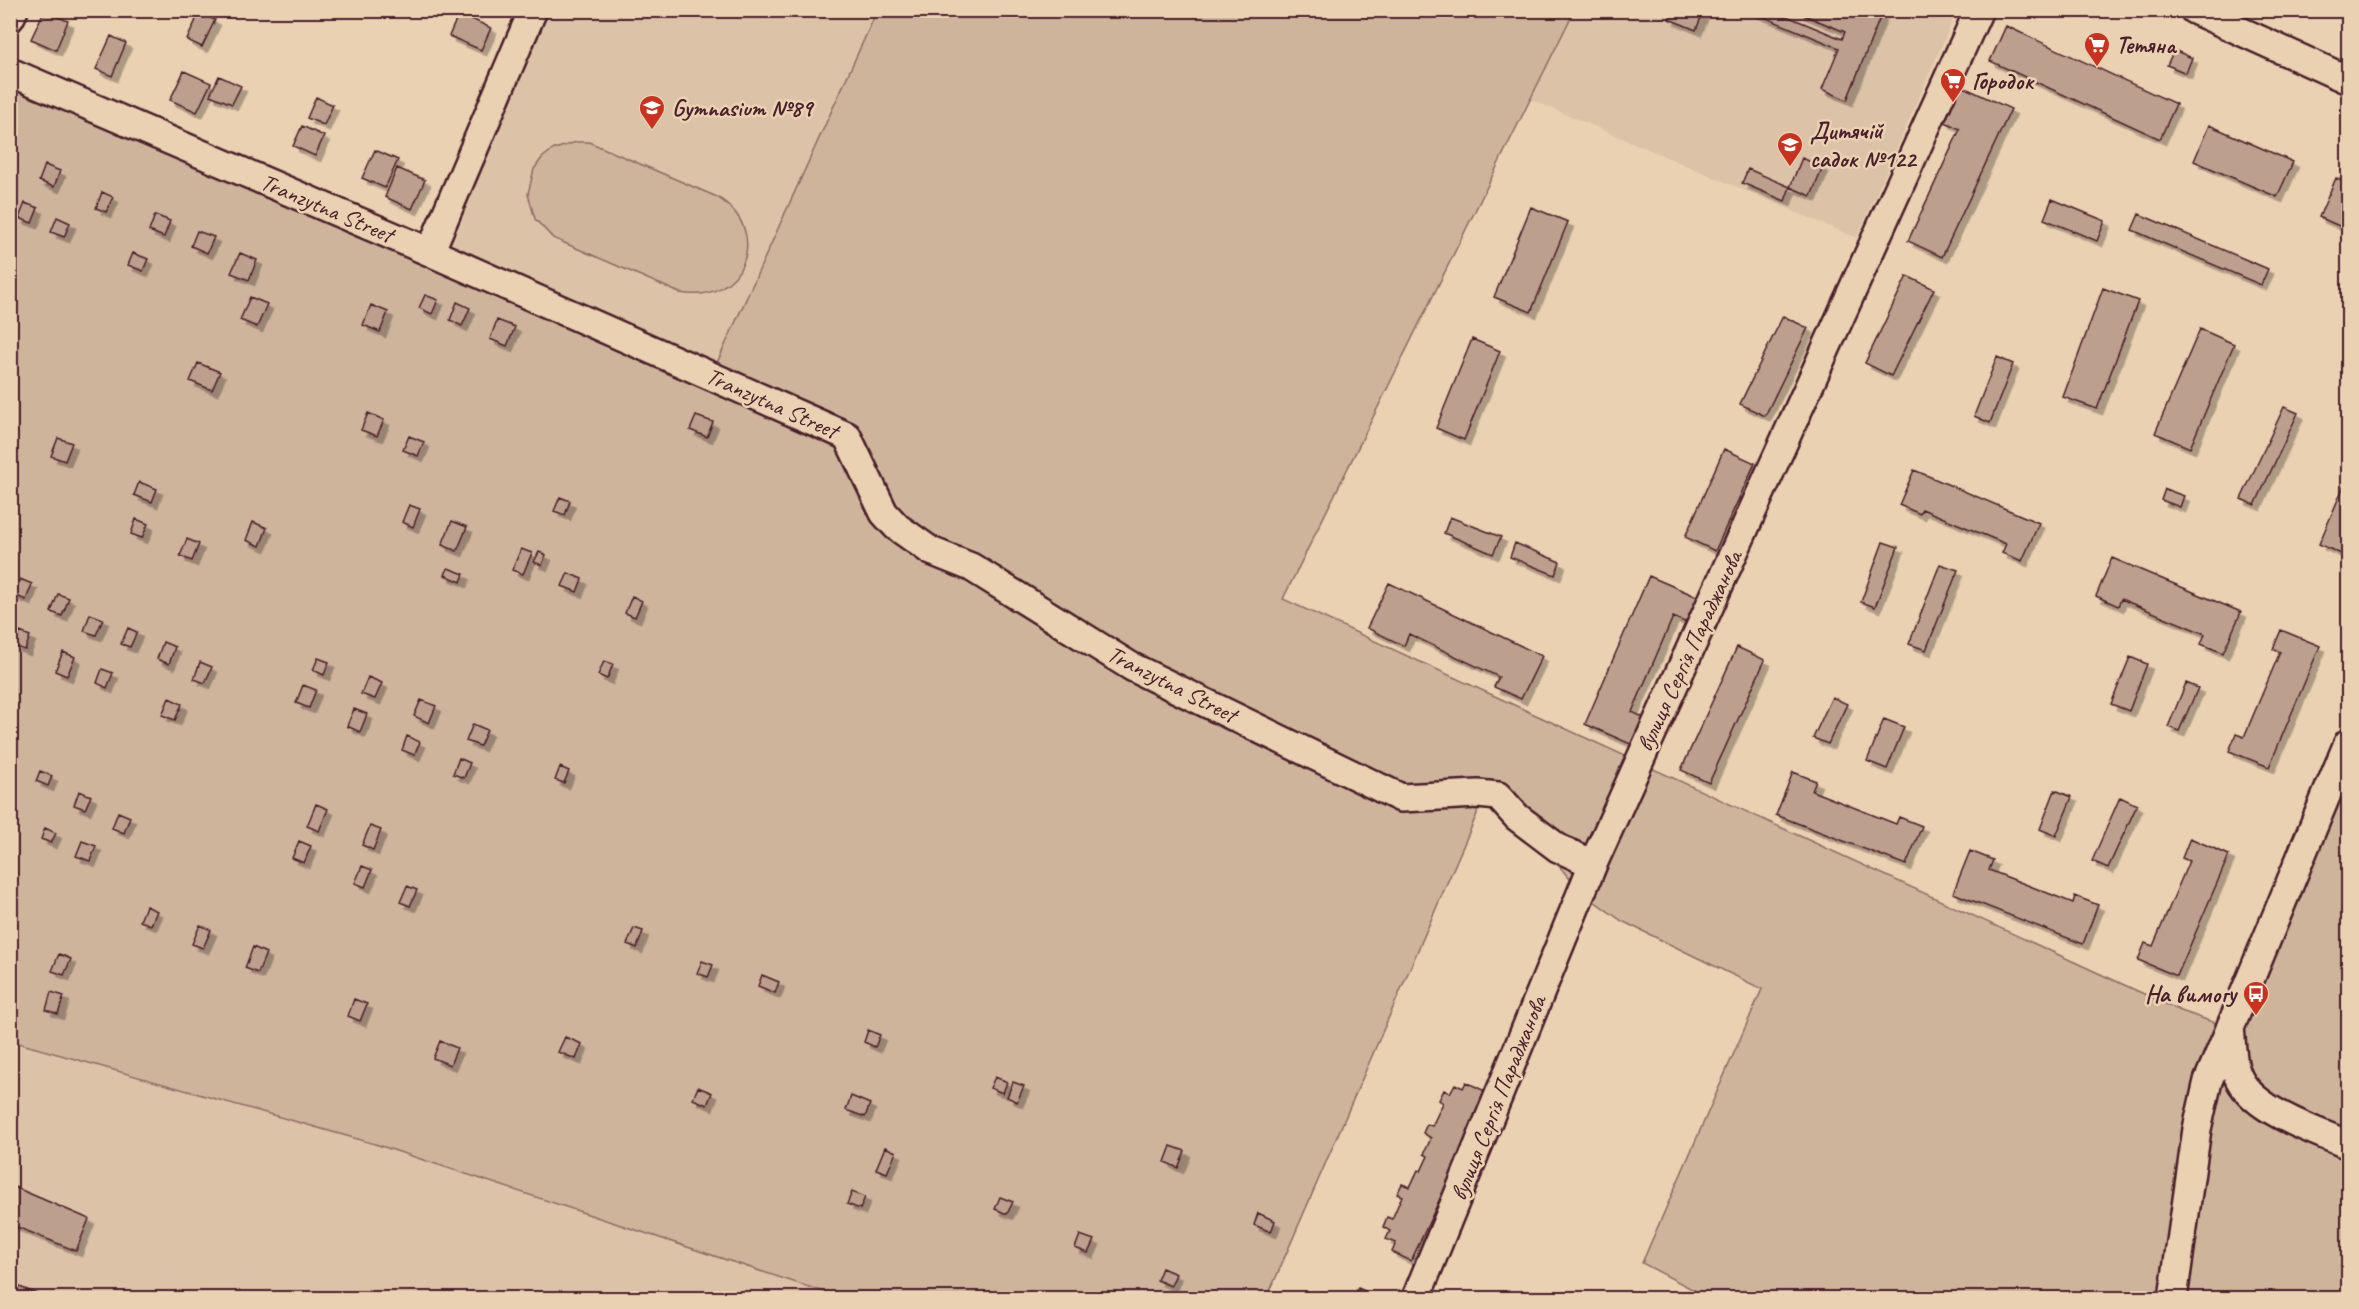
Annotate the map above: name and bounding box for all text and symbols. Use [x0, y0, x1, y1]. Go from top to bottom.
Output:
supermarket icon: Тетяна [2082, 30, 2112, 68]
place label: Тетяна [2116, 30, 2178, 60]
supermarket icon: Городок [1938, 66, 1968, 104]
place label: Городок [1972, 66, 2035, 96]
school or university icon: Gymnasium №89 [637, 93, 667, 131]
place label: Gymnasium №89 [672, 93, 815, 123]
place label: Дитячій садок №122 [1810, 116, 1918, 174]
school or university icon: Дитячій садок №122 [1775, 130, 1805, 168]
street label: Tranzytna Street [256, 167, 401, 251]
street label: Tranzytna Street [701, 361, 845, 447]
street label: вулиця Сергія Параджанова [1629, 544, 1750, 756]
street label: Tranzytna Street [1102, 639, 1244, 731]
place label: На вимогу [2145, 979, 2239, 1009]
bus stop icon: На вимогу [2241, 979, 2271, 1017]
street label: вулиця Сергія Параджанова [1443, 989, 1554, 1205]

